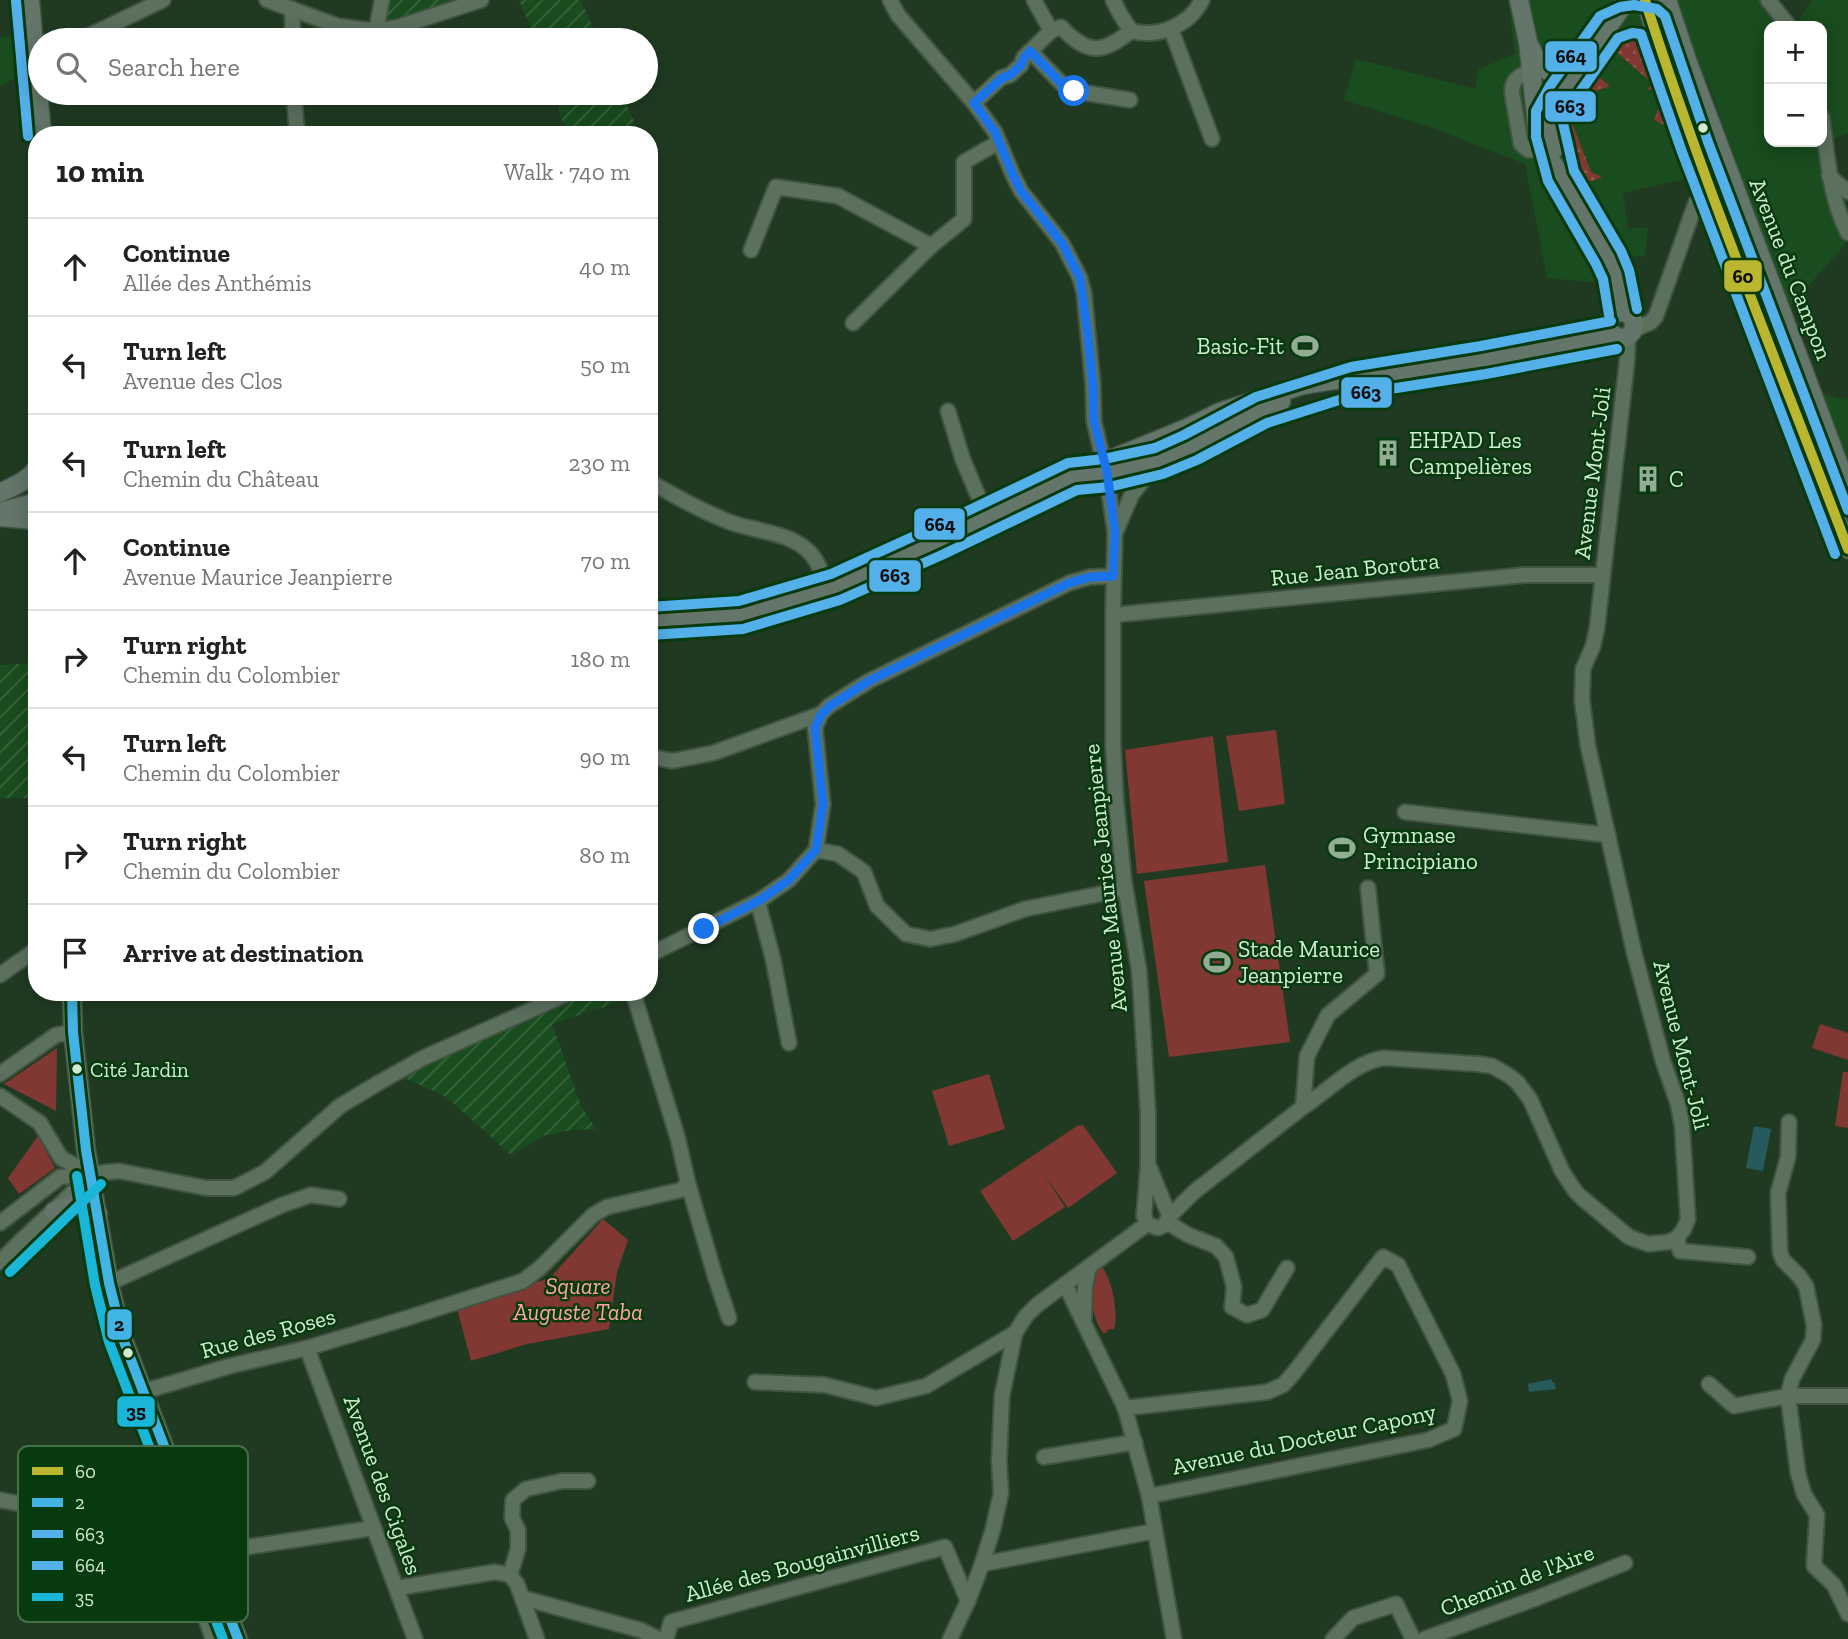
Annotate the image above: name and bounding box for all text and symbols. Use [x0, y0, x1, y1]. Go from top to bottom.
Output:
map controls [1764, 21, 1827, 147]
button: + [1764, 21, 1827, 84]
search box [28, 28, 658, 105]
line badge: 664 [1544, 40, 1598, 73]
text: 664 [1555, 45, 1587, 68]
icon: search [52, 48, 90, 86]
text: Search here [108, 51, 240, 83]
route start [1058, 75, 1089, 106]
button: − [1764, 84, 1827, 147]
line badge: 663 [1544, 90, 1597, 123]
text: 663 [1555, 95, 1585, 118]
unlabelled marker [1696, 121, 1710, 135]
text: 10 min [56, 154, 144, 190]
text: Walk · 740 m [504, 158, 630, 186]
street label: Avenue du Campon [1743, 174, 1839, 364]
text: Continue [123, 237, 230, 269]
icon: ahead [56, 248, 94, 286]
text: 40 m [579, 253, 630, 281]
line badge: 60 [1723, 259, 1763, 293]
text: 60 [1732, 265, 1754, 288]
text: Allée des Anthémis [123, 269, 312, 297]
sports icon: Basic-Fit [1290, 331, 1320, 361]
place label: Basic-Fit [1197, 332, 1284, 360]
text: Turn left [123, 335, 226, 367]
icon: left [56, 346, 94, 384]
text: 50 m [580, 351, 630, 379]
text: Avenue des Clos [123, 367, 283, 395]
line badge: 663 [1340, 376, 1393, 409]
text: 663 [1351, 381, 1381, 404]
street label: Avenue Mont-Joli [1568, 385, 1616, 561]
place label: EHPAD Les Campelières [1409, 426, 1532, 480]
text: Turn left [123, 433, 226, 465]
building icon: EHPAD Les Campelières [1373, 438, 1403, 468]
icon: left [56, 444, 94, 482]
text: 230 m [569, 449, 630, 477]
building icon: C [1633, 464, 1663, 494]
text: Chemin du Château [123, 465, 319, 493]
place label: C [1669, 465, 1684, 493]
line badge: 664 [913, 507, 966, 541]
text: 664 [924, 513, 956, 536]
text: Continue [123, 531, 230, 563]
icon: ahead [56, 542, 94, 580]
street label: Rue Jean Borotra [1269, 546, 1441, 592]
text: 70 m [581, 547, 630, 575]
line badge: 663 [868, 559, 922, 593]
text: Avenue Maurice Jeanpierre [123, 563, 393, 591]
text: 663 [880, 564, 910, 587]
text: Turn right [123, 629, 246, 661]
icon: right [56, 640, 94, 678]
text: 180 m [570, 645, 630, 673]
text: Chemin du Colombier [123, 661, 341, 689]
text: Turn left [123, 727, 226, 759]
icon: left [56, 738, 94, 776]
text: 90 m [579, 743, 630, 771]
street label: Avenue Maurice Jeanpierre [1077, 743, 1133, 1013]
text: Chemin du Colombier [123, 759, 341, 787]
place label: Gymnase Principiano [1363, 821, 1478, 875]
text: Turn right [123, 825, 246, 857]
sports icon: Gymnase Principiano [1327, 833, 1357, 863]
icon: right [56, 836, 94, 874]
text: 80 m [579, 841, 630, 869]
text: Chemin du Colombier [123, 857, 341, 885]
route end [688, 913, 719, 944]
icon: arrive [56, 934, 94, 972]
place label: Stade Maurice Jeanpierre [1238, 935, 1380, 989]
text: Arrive at destination [123, 937, 363, 969]
sports icon: Stade Maurice Jeanpierre [1202, 947, 1232, 977]
street label: Avenue Mont-Joli [1647, 958, 1717, 1132]
place label: Cité Jardin [90, 1057, 189, 1082]
marker: Cité Jardin [70, 1062, 84, 1076]
park label: Square Auguste Taba [512, 1272, 643, 1326]
street label: Rue des Roses [197, 1302, 339, 1364]
line badge: 2 [106, 1308, 133, 1341]
text: 2 [114, 1313, 124, 1336]
unlabelled marker [121, 1346, 135, 1360]
street label: Avenue des Cigales [338, 1391, 428, 1579]
line badge: 35 [116, 1395, 156, 1428]
street label: Avenue du Docteur Capony [1169, 1397, 1439, 1481]
text: 35 [126, 1400, 146, 1423]
legend [18, 1446, 248, 1622]
text: 60 [75, 1460, 96, 1483]
text: 2 [75, 1491, 85, 1514]
street label: Allée des Bougainvilliers [682, 1518, 922, 1608]
text: 663 [75, 1523, 104, 1546]
street label: Chemin de l'Aire [1436, 1538, 1598, 1622]
text: 664 [75, 1554, 105, 1577]
text: 35 [75, 1586, 94, 1609]

